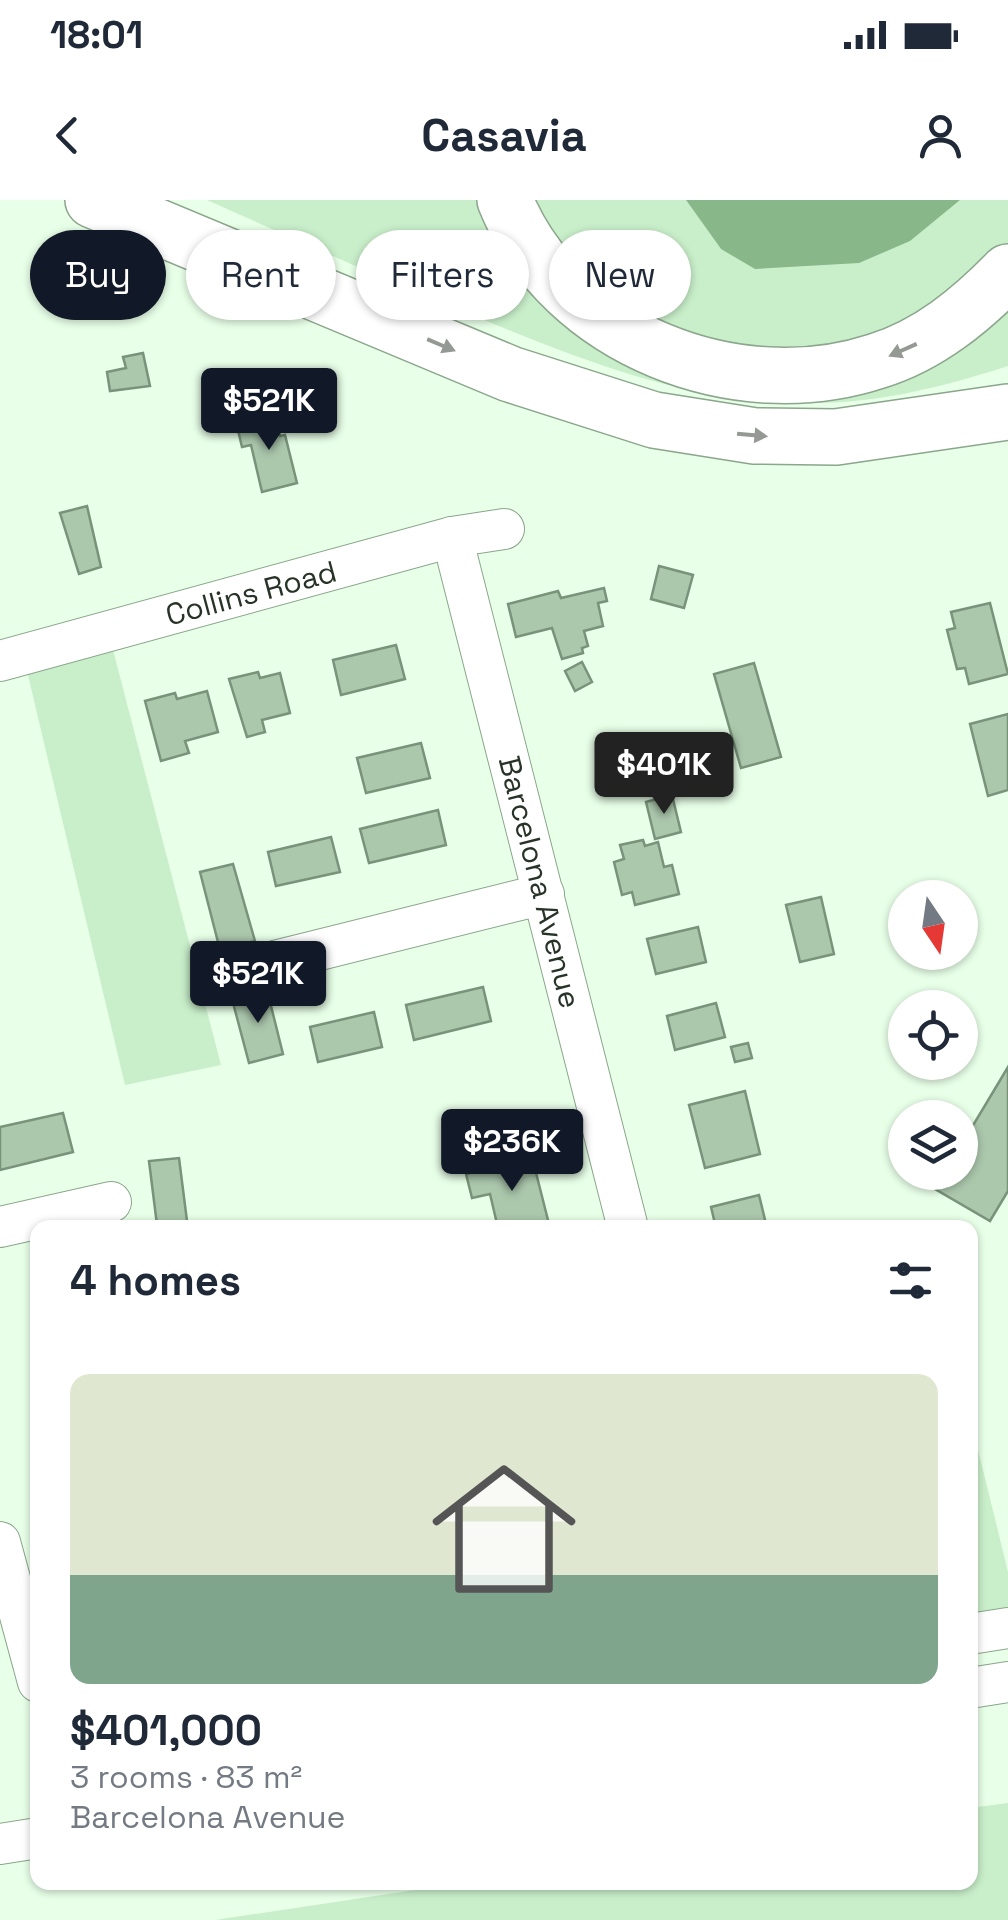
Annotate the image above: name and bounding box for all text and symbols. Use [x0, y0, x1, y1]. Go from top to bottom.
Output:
text: 18:01 [50, 11, 143, 59]
text: Casavia [421, 107, 587, 164]
icon: back [40, 108, 95, 163]
icon: person [913, 108, 968, 163]
chip: Buy [30, 230, 166, 320]
chip: Rent [186, 230, 336, 320]
chip: Filters [356, 230, 529, 320]
chip: New [549, 230, 691, 320]
one-way arrow [426, 337, 456, 353]
one-way arrow [888, 342, 918, 358]
pin: $521K [199, 368, 339, 453]
text: $521K [223, 380, 315, 420]
one-way arrow [737, 427, 768, 443]
street label: Collins Road [161, 551, 341, 635]
pin: $401K [594, 732, 734, 817]
text: $401K [617, 744, 711, 784]
street label: Barcelona Avenue [490, 752, 590, 1012]
north arrow [888, 880, 978, 970]
map controls [888, 880, 978, 1190]
pin: $521K [188, 941, 328, 1026]
text: $521K [212, 953, 304, 993]
button: locate [888, 990, 978, 1080]
button: layers [888, 1100, 978, 1190]
pin: $236K [442, 1109, 582, 1194]
text: $236K [463, 1121, 561, 1161]
icon: filters [883, 1253, 938, 1308]
text: 4 homes [70, 1254, 241, 1307]
icon: home [414, 1439, 594, 1619]
text: $401,000 [70, 1704, 262, 1757]
text: 3 rooms · 83 m² [70, 1757, 302, 1797]
text: Barcelona Avenue [70, 1797, 346, 1837]

